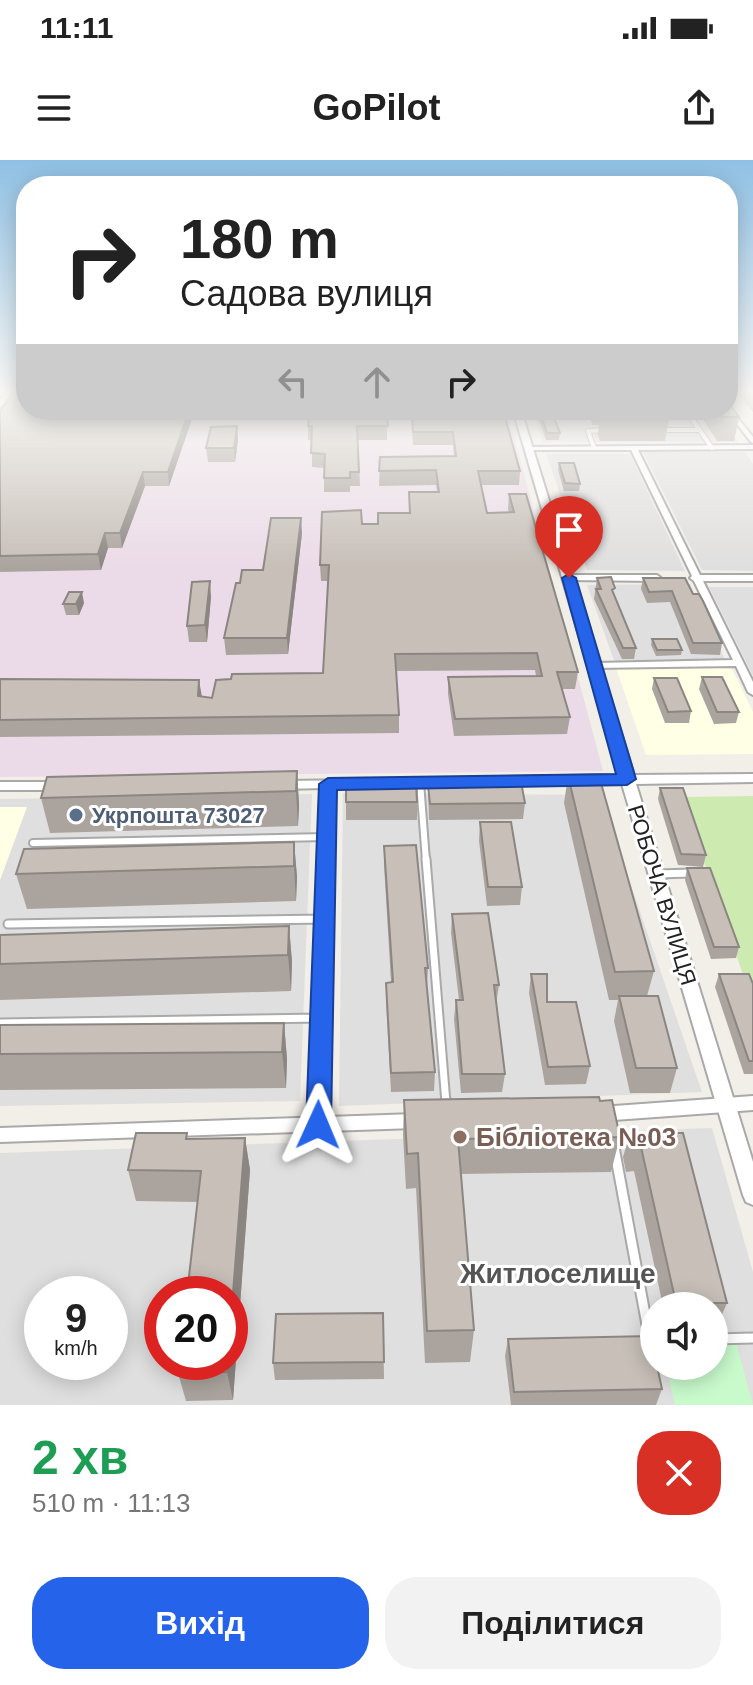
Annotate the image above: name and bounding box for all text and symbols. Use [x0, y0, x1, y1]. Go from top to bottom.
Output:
text: 11:11 [40, 11, 113, 44]
icon: menu [32, 86, 76, 130]
icon: share [677, 86, 721, 130]
text: GoPilot [313, 87, 441, 128]
text: 180 m [180, 207, 339, 270]
icon: right [48, 208, 152, 312]
text: Садова вулиця [180, 273, 433, 314]
icon: left [271, 360, 315, 404]
icon: ahead [355, 360, 399, 404]
icon: right [439, 360, 483, 404]
pin [535, 496, 603, 578]
icon: arrive [547, 508, 591, 552]
street label: РОБОЧА ВУЛИЦЯ [623, 802, 701, 988]
place label: Укрпошта 73027 [92, 803, 265, 828]
marker: Укрпошта 73027 [67, 806, 85, 824]
position arrow [276, 1083, 360, 1167]
place label: Бібліотека №03 [476, 1122, 676, 1152]
marker: Бібліотека №03 [451, 1128, 469, 1146]
district label: Житлоселище [459, 1258, 656, 1289]
speed limit sign: 20 [144, 1276, 248, 1380]
map controls [640, 1292, 728, 1380]
button: sound [640, 1292, 728, 1380]
text: 9 [65, 1296, 87, 1340]
text: km/h [54, 1337, 98, 1359]
text: 2 хв [32, 1431, 128, 1484]
button: close [637, 1431, 721, 1515]
text: 510 m · 11:13 [32, 1488, 191, 1518]
button: Вихід [32, 1577, 369, 1669]
button: Поділитися [385, 1577, 721, 1669]

